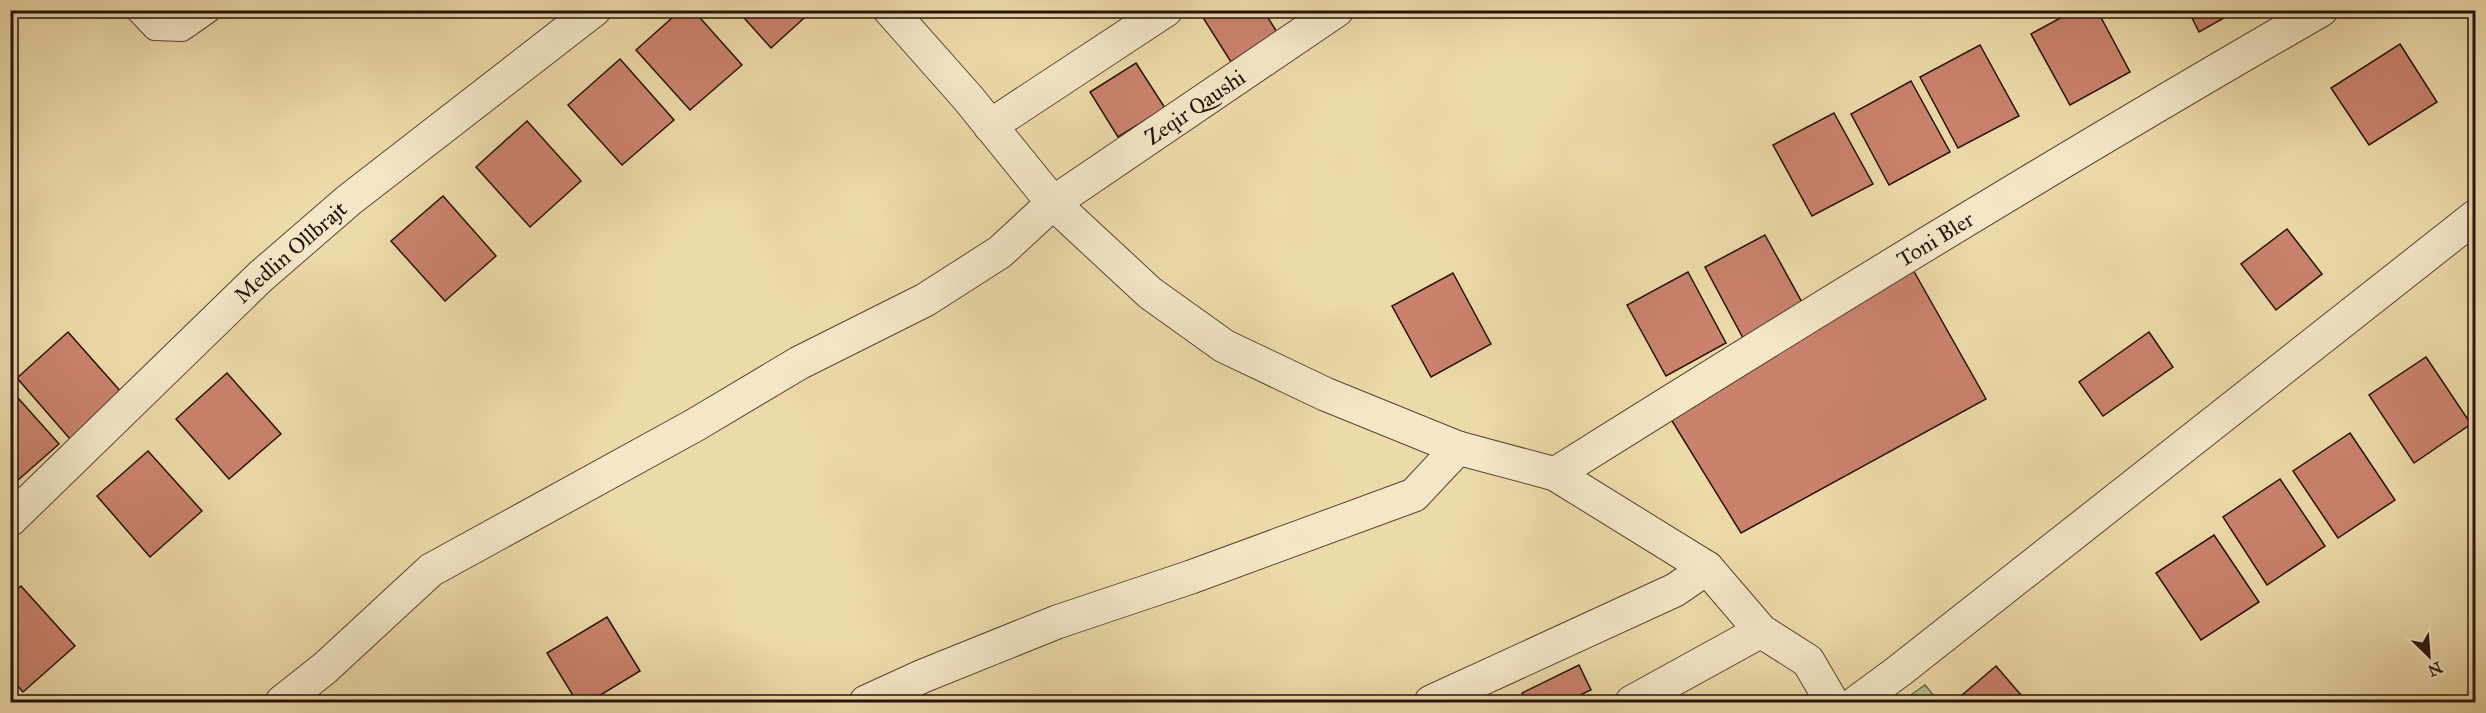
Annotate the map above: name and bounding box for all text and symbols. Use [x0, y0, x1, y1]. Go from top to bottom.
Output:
street label: Zeqir Qaushi [1139, 63, 1250, 150]
street label: Medlin Ollbrajt [228, 195, 352, 309]
street label: Toni Bler [1892, 205, 1979, 272]
north arrow [2399, 626, 2459, 686]
text: N [2425, 658, 2445, 681]

